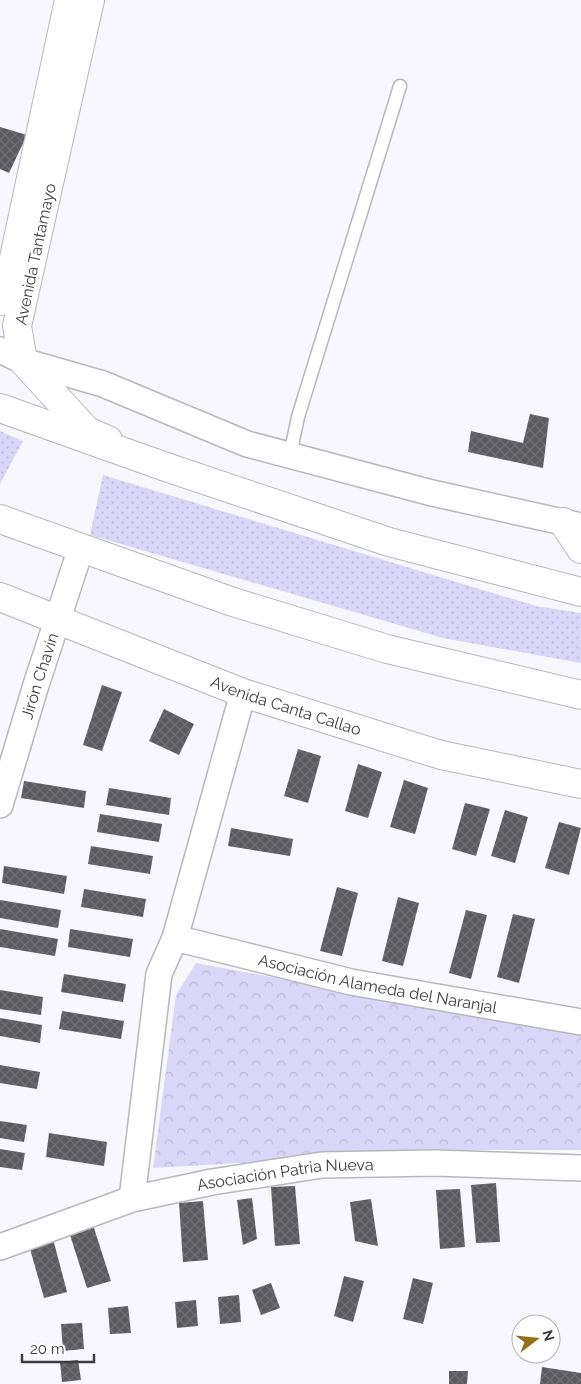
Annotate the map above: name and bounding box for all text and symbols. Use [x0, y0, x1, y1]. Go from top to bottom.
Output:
street label: Avenida Tantamayo [11, 182, 60, 327]
street label: Jirón Chavín [17, 630, 63, 722]
street label: Avenida Canta Callao [208, 672, 363, 739]
street label: Asociación Alameda del Naranjal [256, 950, 499, 1017]
street label: Asociación Patria Nueva [195, 1155, 374, 1195]
north arrow [511, 1314, 561, 1364]
text: N [539, 1328, 558, 1343]
scale bar [22, 1332, 95, 1364]
text: 20 m [30, 1340, 65, 1358]

